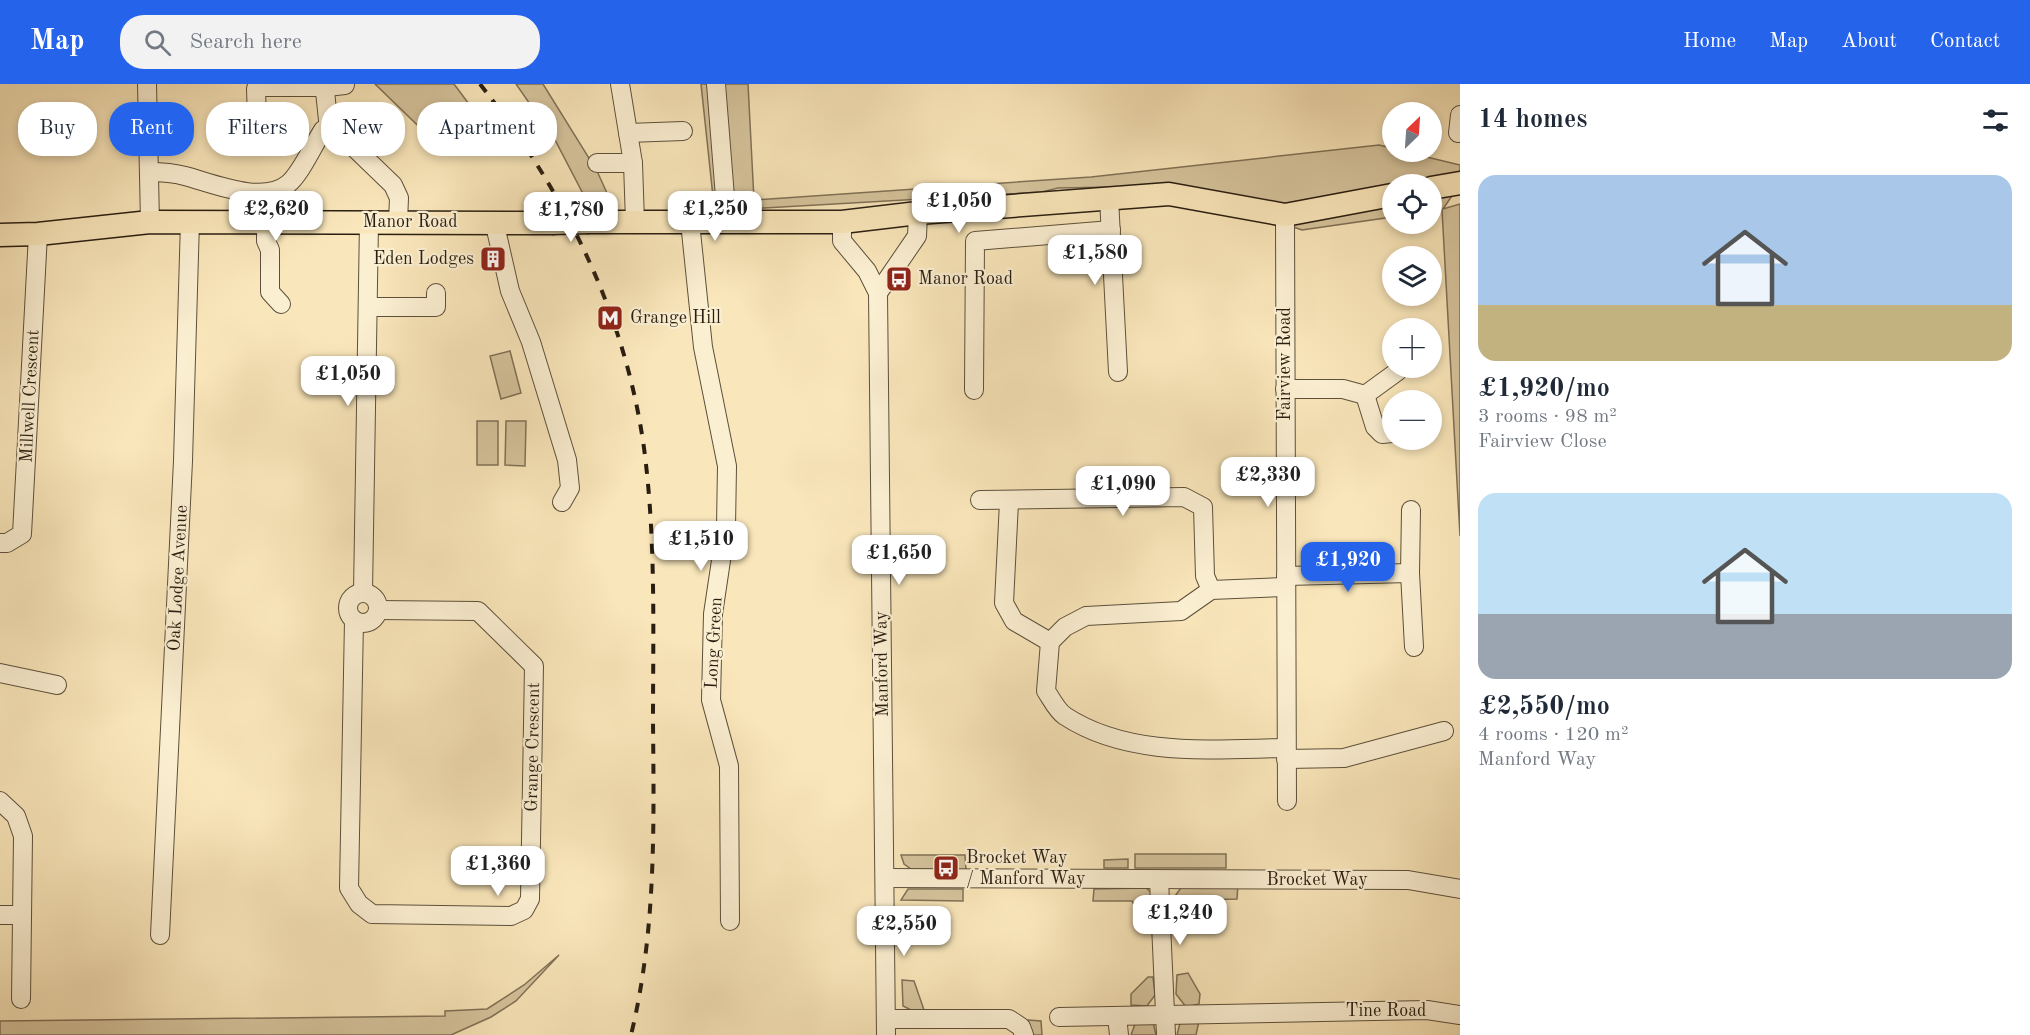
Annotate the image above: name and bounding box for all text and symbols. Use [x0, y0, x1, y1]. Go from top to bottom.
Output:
search box [120, 15, 540, 69]
icon: search [141, 26, 174, 59]
text: Map [30, 28, 84, 56]
text: Search here [189, 31, 302, 53]
text: Home [1683, 31, 1736, 52]
text: Map [1769, 31, 1808, 52]
text: About [1841, 31, 1897, 52]
text: Contact [1930, 31, 2000, 52]
chip: Buy [18, 102, 97, 156]
chip: Rent [109, 102, 194, 156]
chip: Filters [206, 102, 309, 156]
chip: New [321, 102, 405, 156]
chip: Apartment [417, 102, 557, 156]
north arrow [1382, 102, 1442, 162]
map controls [1382, 102, 1442, 450]
icon: filters [1979, 104, 2012, 137]
text: 14 homes [1478, 107, 1587, 133]
button: locate [1382, 174, 1442, 234]
pin: £1,050 [910, 183, 1008, 234]
pin: £2,620 [227, 191, 325, 242]
pin: £1,250 [666, 191, 764, 242]
pin: £1,780 [522, 192, 620, 243]
text: £1,050 [926, 192, 992, 212]
text: £2,620 [243, 200, 309, 220]
text: £1,250 [682, 200, 748, 220]
text: £1,780 [538, 201, 604, 221]
street label: Manor Road [362, 213, 458, 231]
icon: home [1691, 214, 1799, 322]
pin: £1,580 [1046, 235, 1144, 286]
building icon: Eden Lodges [478, 244, 508, 274]
text: £1,580 [1062, 244, 1128, 264]
button: layers [1382, 246, 1442, 306]
place label: Eden Lodges [373, 250, 474, 268]
bus stop icon: Manor Road [884, 264, 914, 294]
place label: Manor Road [918, 270, 1013, 288]
metro station icon: Grange Hill [595, 303, 625, 333]
street label: Fairview Road [1276, 307, 1294, 421]
place label: Grange Hill [630, 309, 721, 327]
button: + [1382, 318, 1442, 378]
street label: Millwell Crescent [18, 329, 42, 463]
pin: £1,050 [299, 356, 397, 407]
text: £1,050 [315, 365, 381, 385]
text: £1,920/mo [1478, 376, 1610, 402]
button: − [1382, 390, 1442, 450]
text: 3 rooms · 98 m² [1478, 407, 1617, 427]
text: Fairview Close [1478, 432, 1607, 452]
pin: £2,330 [1219, 457, 1317, 508]
pin: £1,090 [1074, 466, 1172, 517]
text: £2,330 [1235, 466, 1301, 486]
text: £1,090 [1090, 475, 1156, 495]
street label: Oak Lodge Avenue [165, 504, 191, 652]
pin: £1,510 [652, 521, 750, 572]
text: £1,510 [668, 530, 734, 550]
icon: home [1691, 532, 1799, 640]
pin: £1,650 [850, 535, 948, 586]
pin: £1,920 [1299, 542, 1397, 593]
text: £1,650 [866, 544, 932, 564]
text: £1,920 [1315, 551, 1381, 571]
street label: Long Green [703, 596, 725, 689]
street label: Manford Way [872, 610, 892, 717]
street label: Grange Crescent [523, 682, 543, 812]
text: £2,550/mo [1478, 694, 1610, 720]
text: 4 rooms · 120 m² [1478, 725, 1628, 745]
text: Manford Way [1478, 750, 1596, 770]
pin: £1,360 [449, 846, 547, 897]
place label: Brocket Way / Manford Way [966, 849, 1086, 888]
bus stop icon: Brocket Way / Manford Way [931, 853, 961, 883]
text: £1,360 [465, 855, 531, 875]
street label: Brocket Way [1266, 871, 1368, 889]
pin: £1,240 [1131, 895, 1229, 946]
text: £1,240 [1147, 904, 1213, 924]
pin: £2,550 [855, 906, 953, 957]
text: £2,550 [871, 915, 937, 935]
street label: Tine Road [1346, 1002, 1426, 1020]

